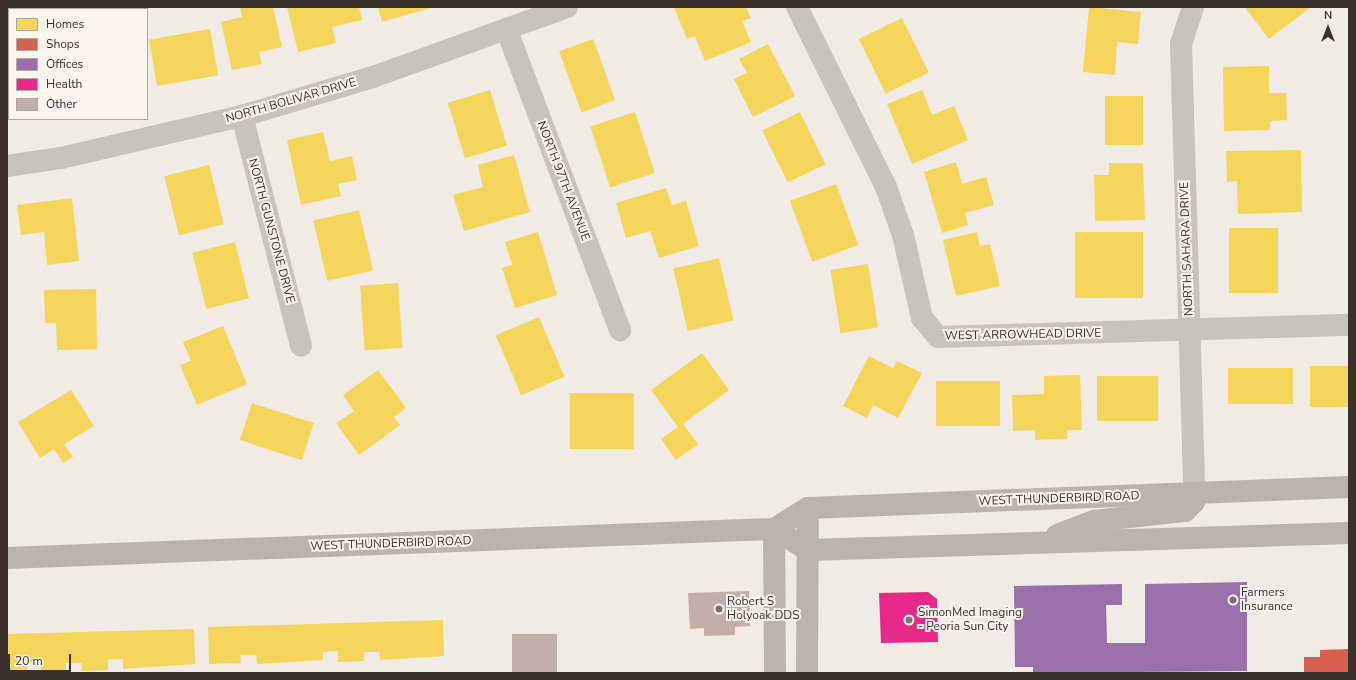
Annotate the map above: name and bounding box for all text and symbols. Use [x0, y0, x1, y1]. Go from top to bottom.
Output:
legend [8, 8, 148, 120]
north arrow [1308, 8, 1348, 48]
text: N [1324, 8, 1332, 23]
text: Homes [46, 16, 84, 32]
text: Shops [46, 36, 80, 52]
text: Offices [46, 56, 83, 72]
street label: NORTH BOLIVAR DRIVE [224, 75, 358, 127]
text: Health [46, 76, 82, 92]
text: Other [46, 96, 77, 112]
street label: NORTH 97TH AVENUE [534, 119, 592, 243]
street label: NORTH GUNSTONE DRIVE [245, 157, 297, 305]
street label: NORTH SAHARA DRIVE [1177, 182, 1197, 316]
street label: WEST ARROWHEAD DRIVE [945, 326, 1101, 344]
street label: WEST THUNDERBIRD ROAD [978, 489, 1140, 509]
street label: WEST THUNDERBIRD ROAD [310, 534, 472, 554]
place label: Farmers Insurance [1241, 586, 1293, 614]
place label: Robert S Holyoak DDS [727, 595, 800, 623]
marker: Farmers Insurance [1228, 595, 1238, 605]
marker: Robert S Holyoak DDS [714, 604, 724, 614]
place label: SimonMed Imaging - Peoria Sun City [918, 606, 1022, 634]
marker: SimonMed Imaging - Peoria Sun City [903, 614, 915, 626]
scale bar [10, 646, 73, 672]
text: 20 m [15, 653, 43, 669]

